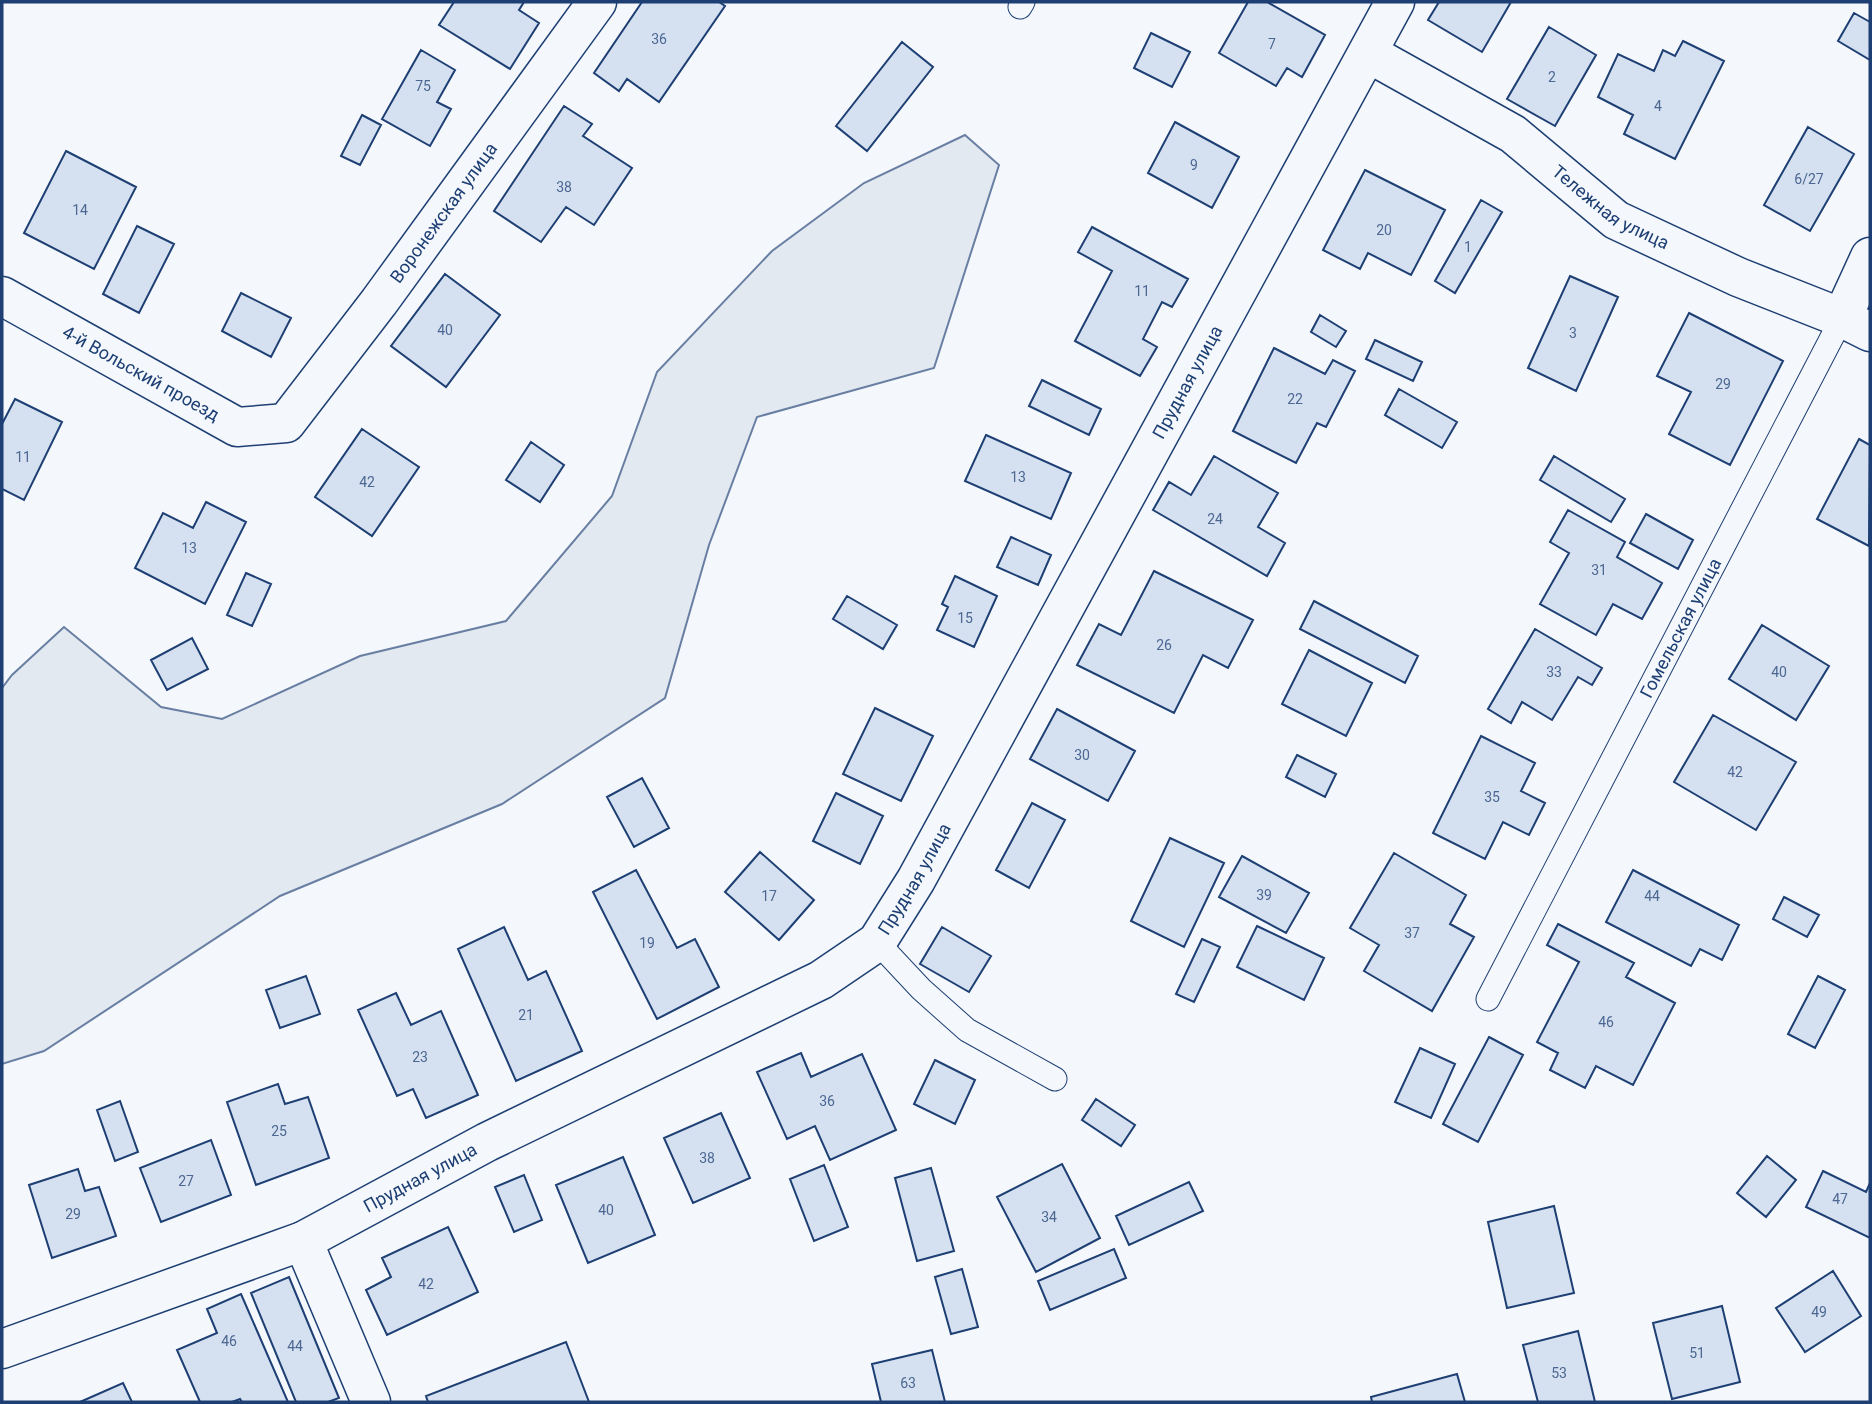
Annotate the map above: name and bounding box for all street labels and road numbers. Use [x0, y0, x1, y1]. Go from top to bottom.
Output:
street label: Воронежская улица [385, 138, 501, 287]
street label: Тележная улица [1548, 160, 1673, 253]
street label: 4-й Вольский проезд [59, 321, 223, 425]
street label: Прудная улица [1148, 322, 1226, 442]
street label: Гомельская улица [1635, 555, 1725, 701]
street label: Прудная улица [873, 819, 955, 938]
street label: Прудная улица [360, 1138, 480, 1216]

